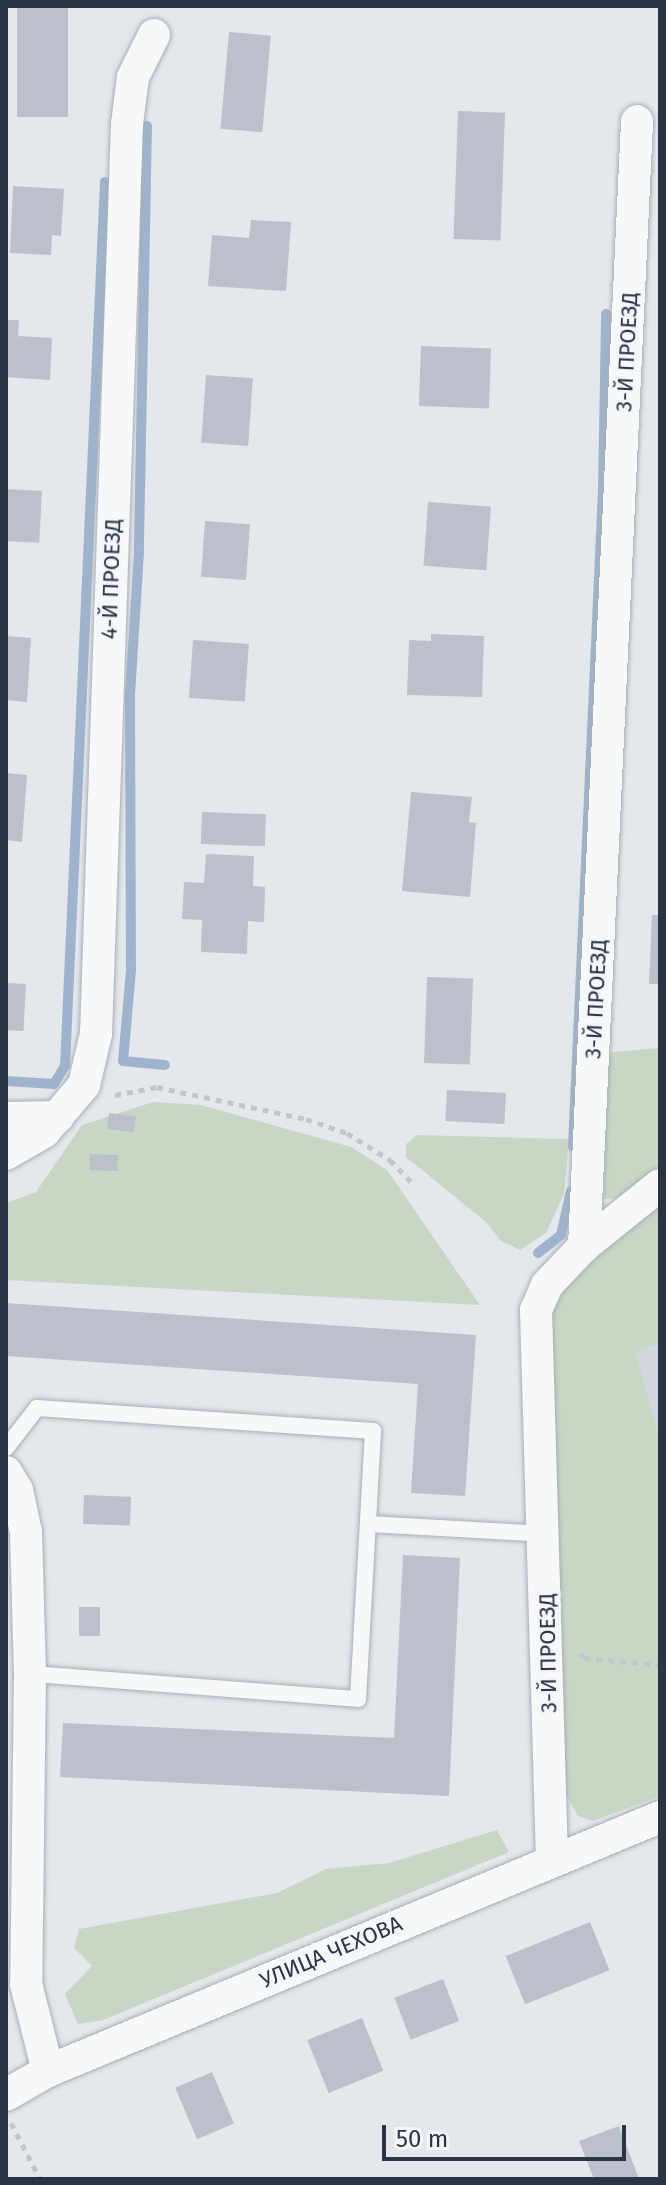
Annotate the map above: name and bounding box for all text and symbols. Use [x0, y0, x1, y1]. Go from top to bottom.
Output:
street label: 3-Й ПРОЕЗД [611, 291, 643, 413]
street label: 4-Й ПРОЕЗД [96, 518, 126, 640]
street label: 3-Й ПРОЕЗД [580, 938, 612, 1060]
street label: 3-Й ПРОЕЗД [534, 1593, 562, 1713]
street label: УЛИЦА ЧЕХОВА [256, 1910, 406, 1994]
scale bar [386, 2109, 630, 2159]
text: 50 m [396, 2125, 448, 2153]

